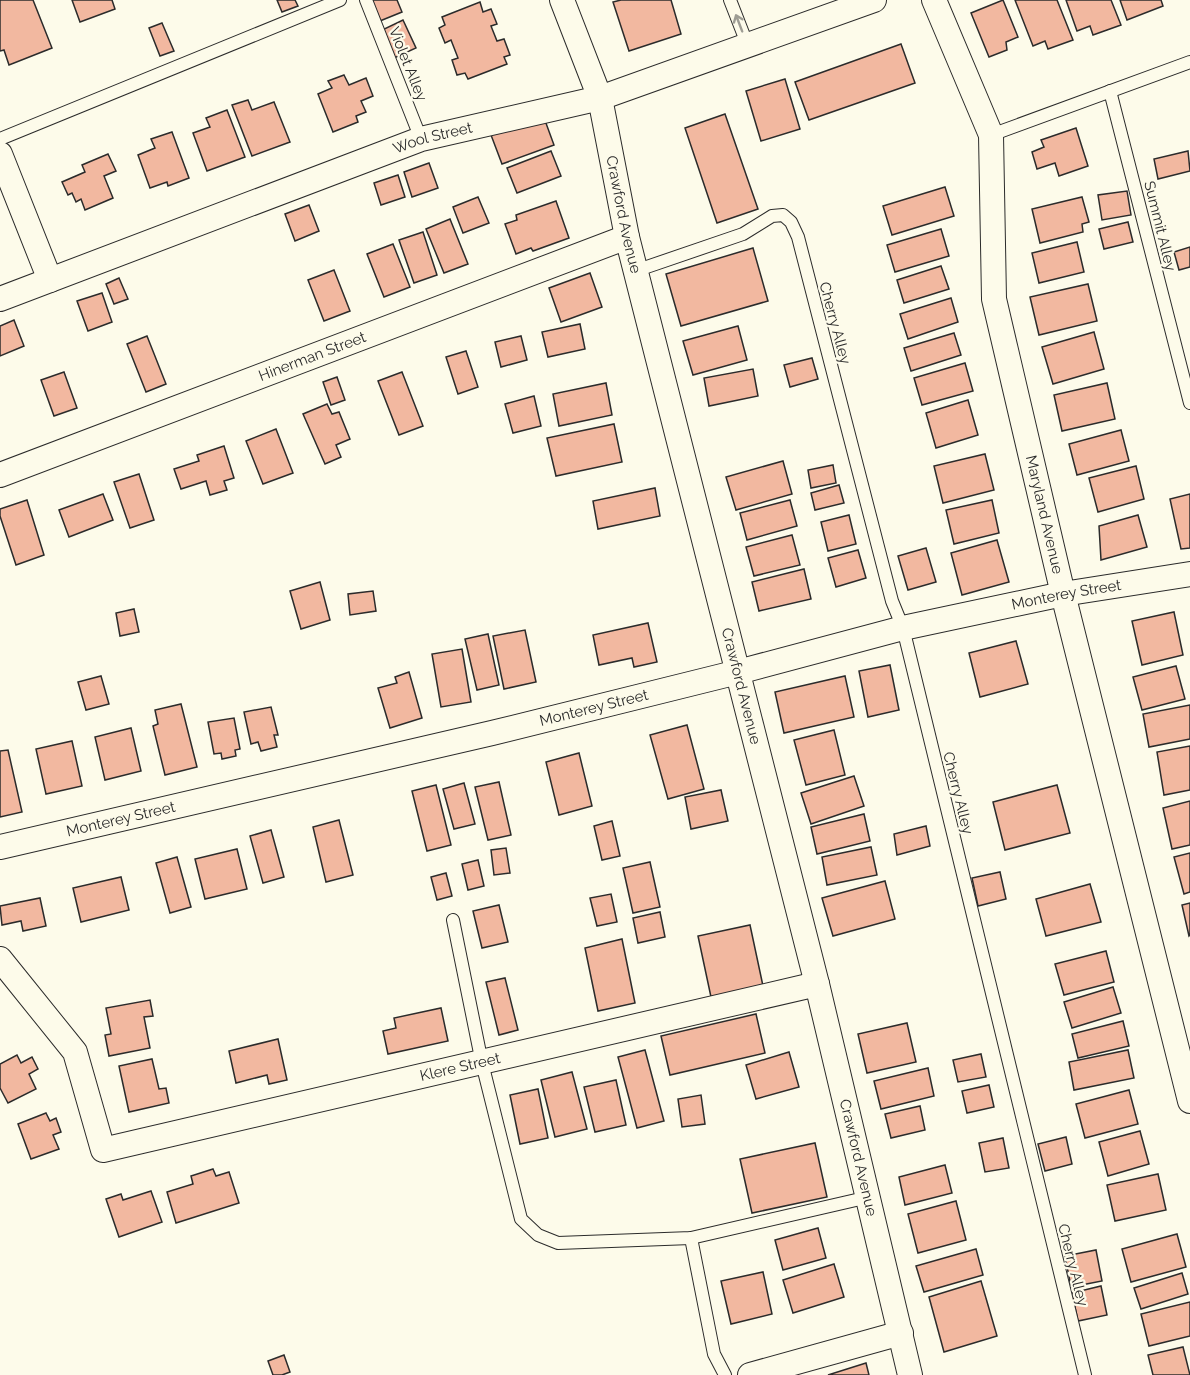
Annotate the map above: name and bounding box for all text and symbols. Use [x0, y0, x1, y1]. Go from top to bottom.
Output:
one-way arrow [733, 14, 744, 33]
street label: Violet Alley [385, 24, 431, 104]
street label: Wool Street [390, 119, 474, 158]
street label: Crawford Avenue [602, 154, 645, 275]
street label: Summit Alley [1140, 179, 1180, 273]
street label: Cherry Alley [815, 280, 855, 366]
street label: Hinerman Street [256, 328, 368, 385]
street label: Maryland Avenue [1022, 454, 1067, 576]
street label: Monterey Street [1010, 576, 1122, 614]
street label: Crawford Avenue [718, 626, 765, 746]
street label: Monterey Street [538, 686, 650, 730]
street label: Cherry Alley [939, 750, 977, 836]
street label: Monterey Street [65, 798, 177, 840]
street label: Klere Street [418, 1049, 502, 1085]
street label: Crawford Avenue [836, 1097, 881, 1218]
street label: Cherry Alley [1054, 1222, 1092, 1308]

